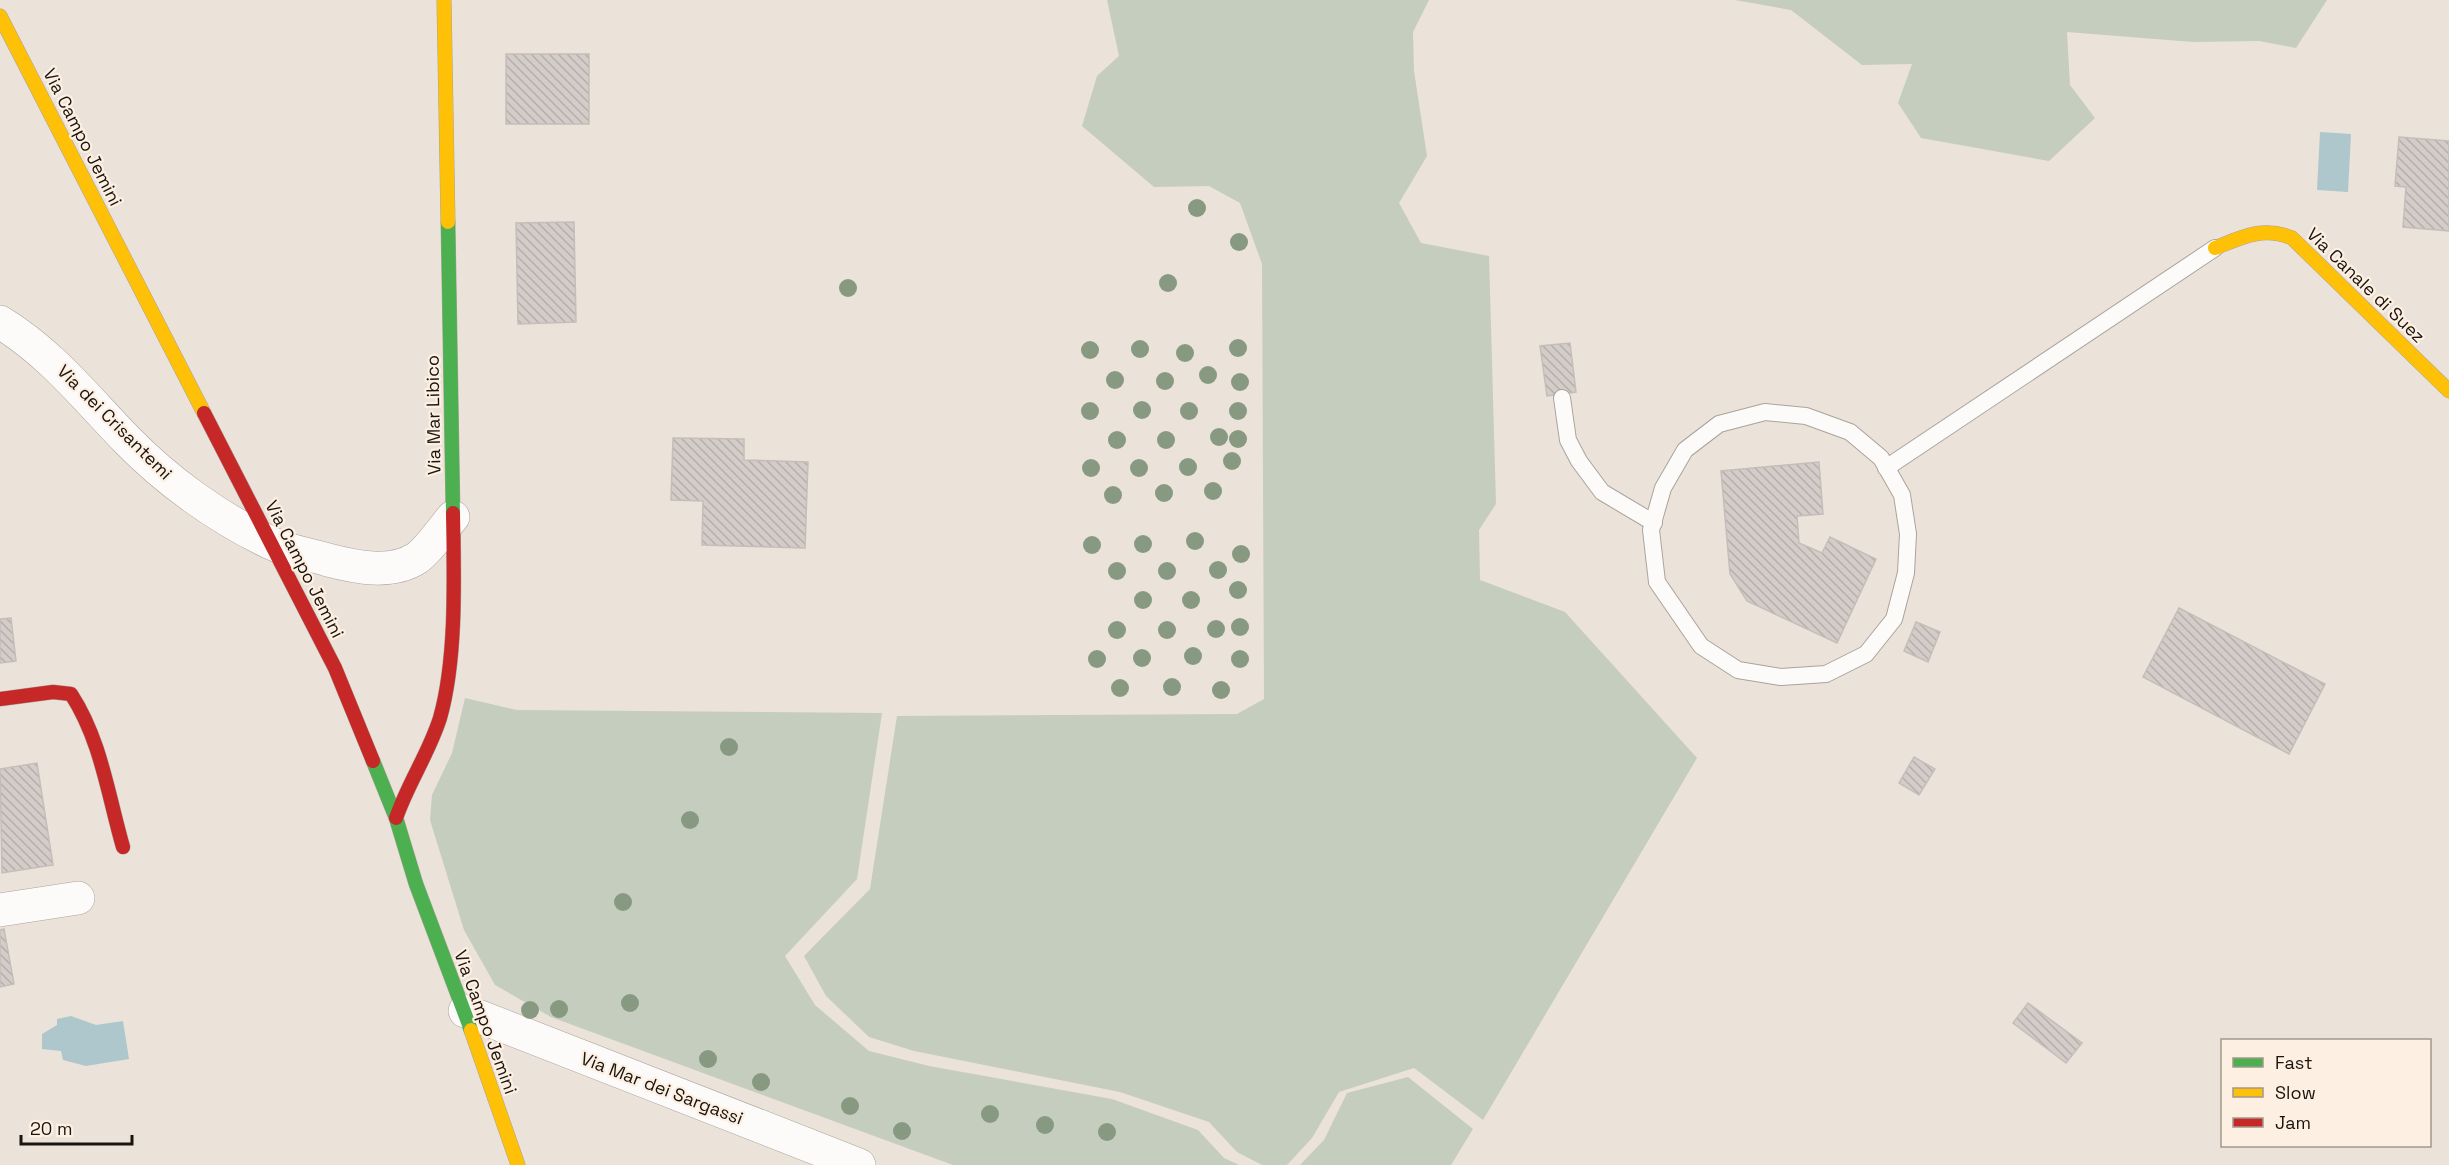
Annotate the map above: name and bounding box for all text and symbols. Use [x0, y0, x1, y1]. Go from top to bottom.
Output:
street label: Via Campo Jemini [38, 64, 128, 210]
street label: Via Canale di Suez [2302, 223, 2430, 347]
street label: Via Mar Libico [420, 355, 446, 475]
street label: Via dei Crisantemi [53, 360, 177, 484]
street label: Via Campo Jemini [260, 496, 350, 642]
street label: Via Campo Jemini [449, 947, 523, 1097]
legend [2221, 1039, 2431, 1147]
street label: Via Mar dei Sargassi [577, 1046, 747, 1130]
text: Fast [2275, 1051, 2312, 1074]
text: Slow [2275, 1081, 2316, 1104]
scale bar [21, 1108, 132, 1146]
text: Jam [2275, 1111, 2311, 1134]
text: 20 m [30, 1117, 73, 1140]

